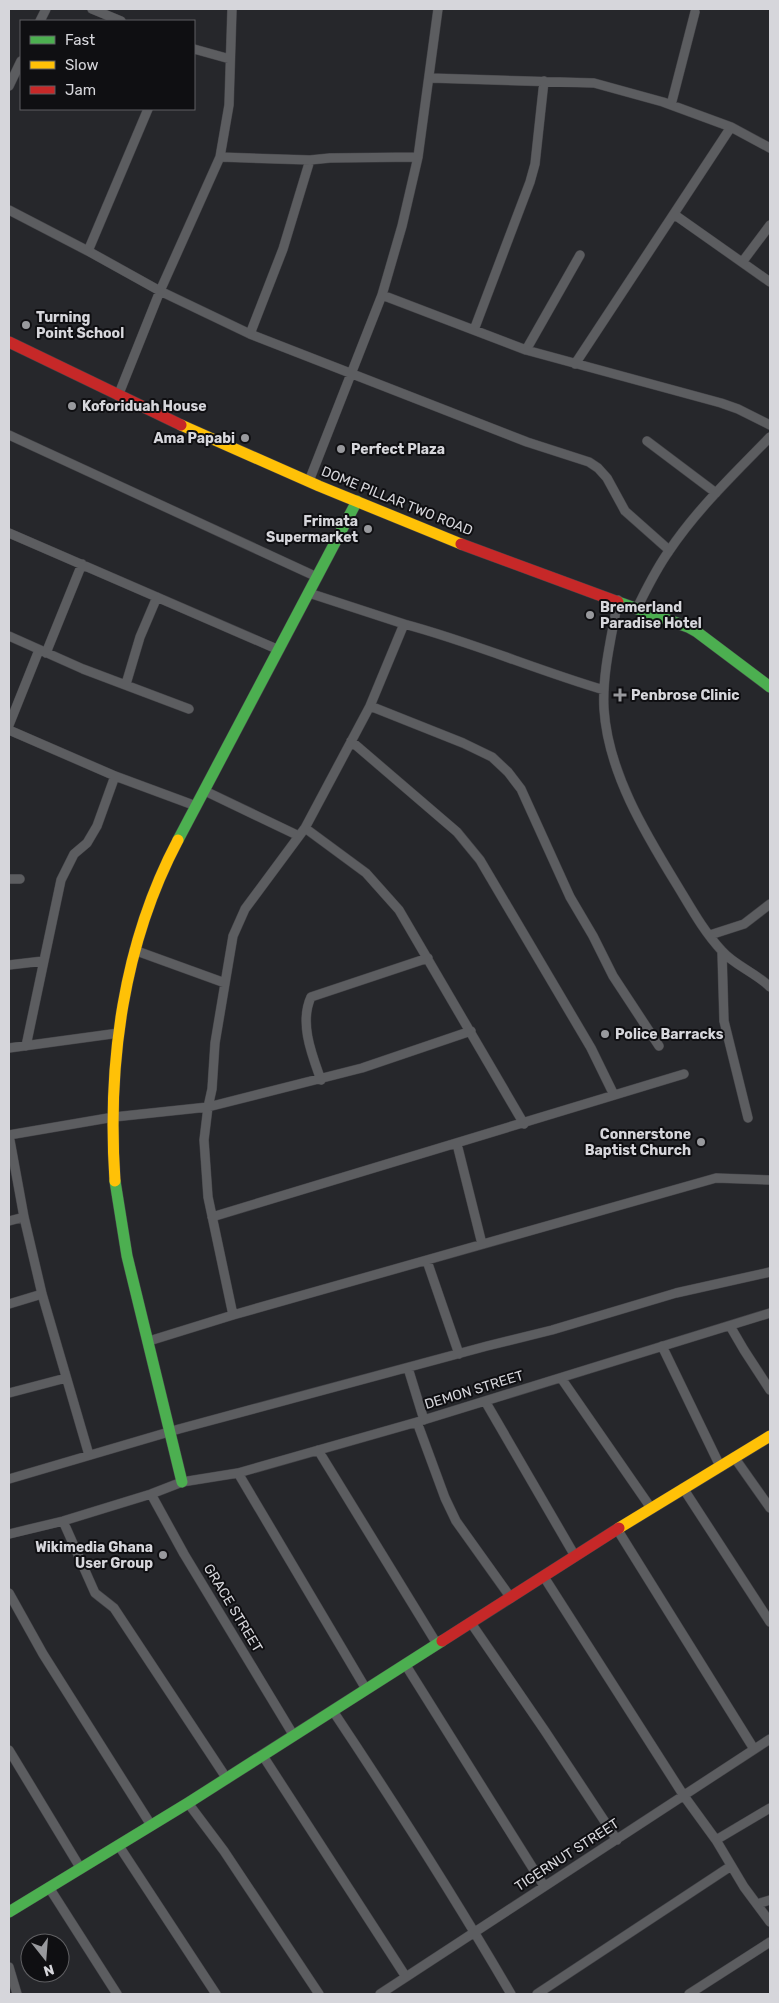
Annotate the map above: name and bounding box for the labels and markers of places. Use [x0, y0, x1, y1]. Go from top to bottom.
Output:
place label: Turning Point School [36, 309, 124, 342]
marker: Turning Point School [20, 319, 32, 331]
place label: Koforiduah House [82, 398, 207, 415]
marker: Koforiduah House [66, 400, 78, 412]
place label: Ama Papabi [153, 430, 235, 447]
marker: Ama Papabi [239, 432, 251, 444]
place label: Perfect Plaza [351, 441, 445, 458]
marker: Perfect Plaza [335, 443, 347, 455]
place label: Frimata Supermarket [266, 513, 358, 546]
marker: Frimata Supermarket [362, 523, 374, 535]
place label: Bremerland Paradise Hotel [600, 599, 702, 632]
marker: Bremerland Paradise Hotel [584, 609, 596, 621]
place label: Penbrose Clinic [631, 687, 740, 704]
marker: Penbrose Clinic [613, 688, 627, 702]
place label: Police Barracks [615, 1026, 724, 1043]
marker: Police Barracks [599, 1028, 611, 1040]
place label: Connerstone Baptist Church [585, 1126, 691, 1159]
marker: Connerstone Baptist Church [695, 1136, 707, 1148]
place label: Wikimedia Ghana User Group [35, 1539, 153, 1572]
marker: Wikimedia Ghana User Group [157, 1549, 169, 1561]

